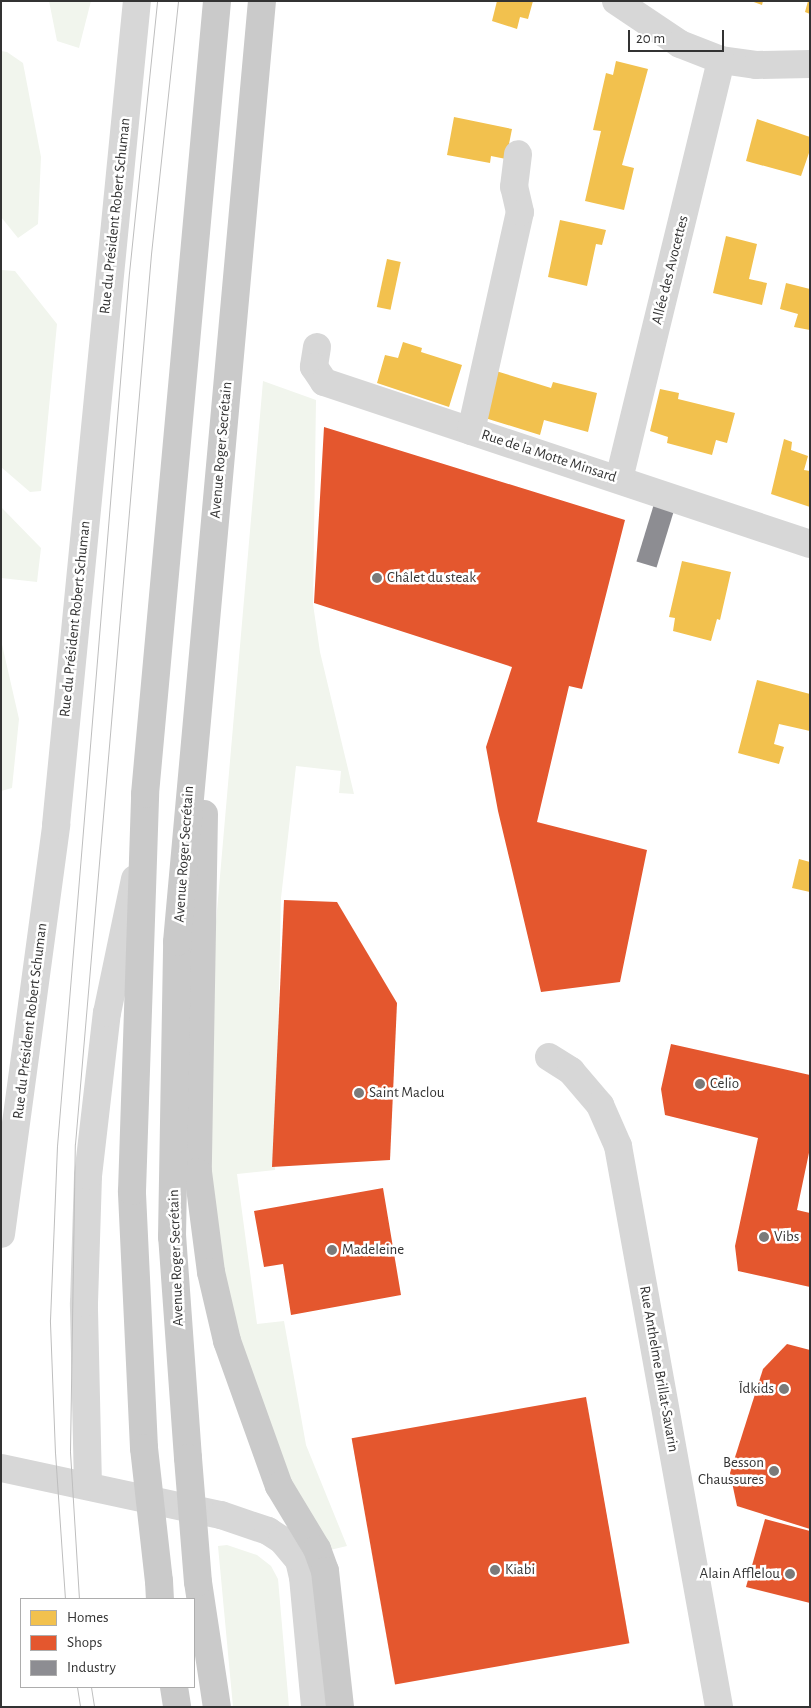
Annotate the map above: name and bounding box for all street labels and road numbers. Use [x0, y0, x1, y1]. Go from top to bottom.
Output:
street label: Rue du Président Robert Schuman [96, 117, 134, 315]
street label: Allée des Avocettes [648, 214, 692, 326]
street label: Avenue Roger Secrétain [206, 381, 236, 519]
street label: Rue de la Motte Minsard [479, 426, 619, 486]
street label: Rue du Président Robert Schuman [56, 520, 94, 718]
street label: Avenue Roger Secrétain [170, 785, 198, 923]
street label: Rue du Président Robert Schuman [9, 922, 51, 1120]
street label: Avenue Roger Secrétain [165, 1189, 187, 1327]
street label: Rue Anthelme Brillat-Savarin [636, 1285, 682, 1453]

